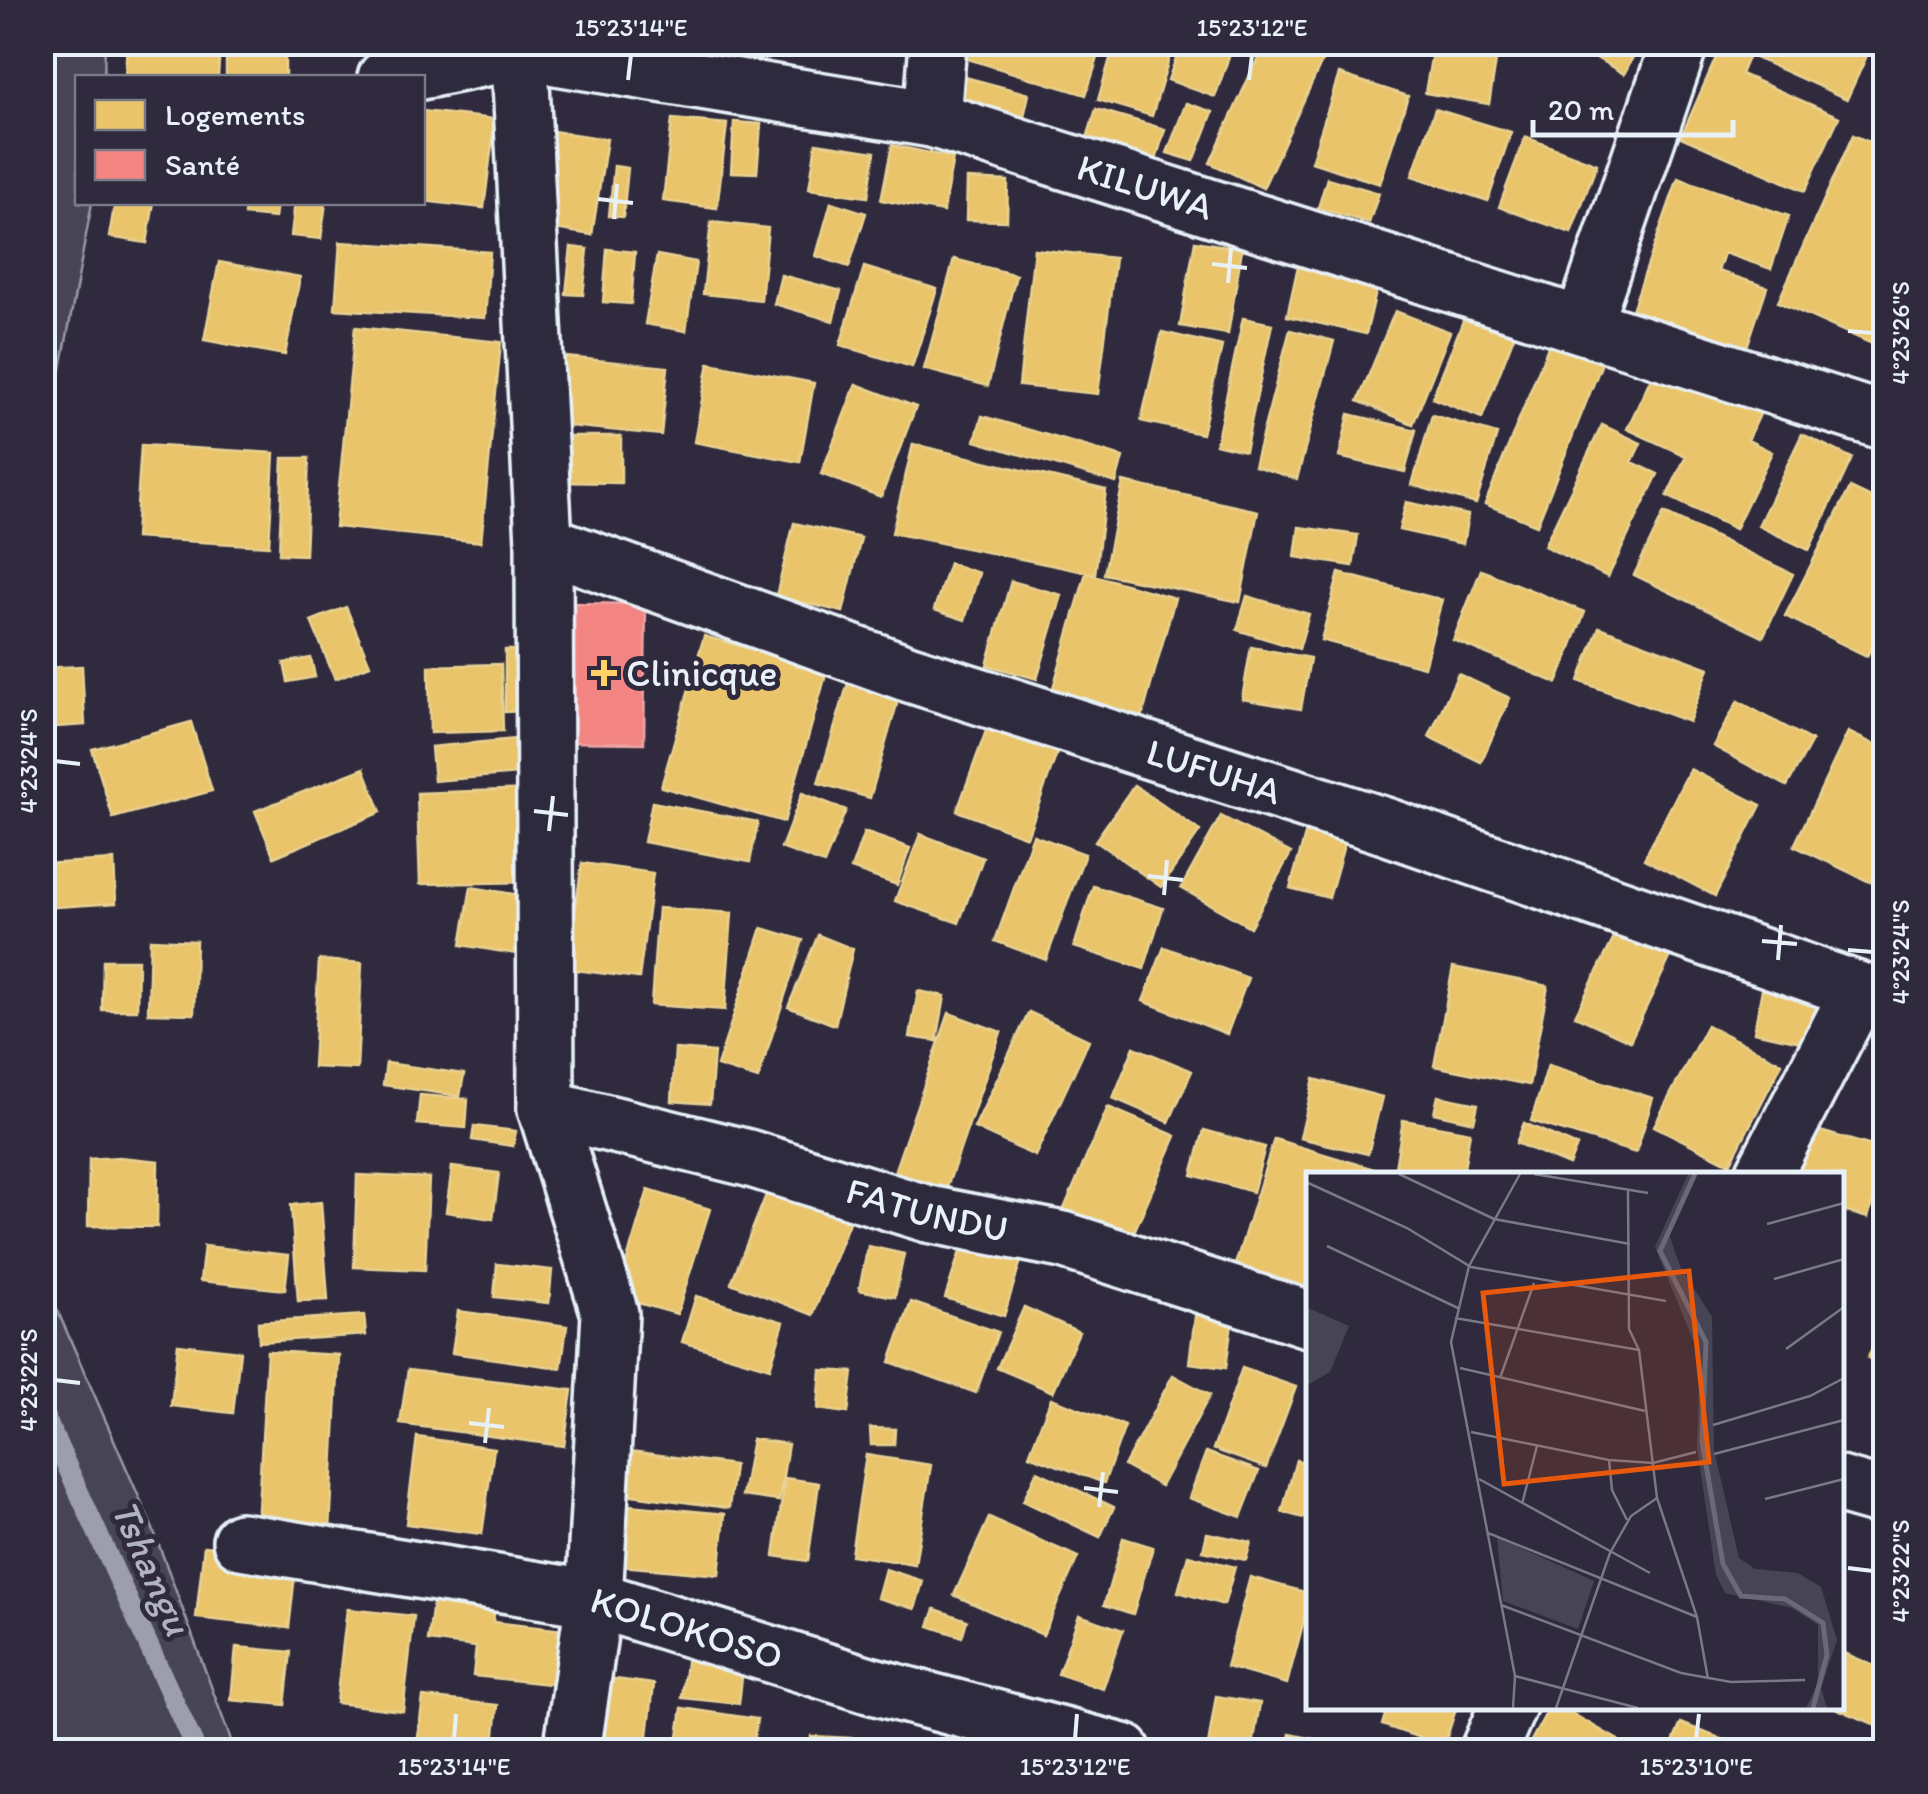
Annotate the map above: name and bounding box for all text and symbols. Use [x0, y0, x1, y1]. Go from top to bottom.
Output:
text: 15°23'14"E [574, 12, 688, 42]
text: 15°23'12"E [1196, 12, 1308, 42]
legend [75, 75, 425, 205]
scale bar [1533, 75, 1733, 137]
text: 20 m [1548, 91, 1614, 128]
text: Logements [165, 96, 305, 133]
street label: KILUWA [1072, 144, 1219, 230]
text: Santé [165, 146, 240, 183]
text: 4°23'26"S [1885, 281, 1915, 385]
place label: Clinicque [626, 650, 777, 696]
marker: Clinicque [591, 660, 617, 686]
text: 4°23'24"S [13, 708, 43, 814]
street label: LUFUHA [1141, 728, 1287, 814]
text: 4°23'24"S [1885, 899, 1915, 1005]
street label: FATUNDU [841, 1167, 1012, 1252]
inset map [1306, 1172, 1843, 1709]
text: 4°23'22"S [13, 1328, 43, 1432]
water label: Tshangu [101, 1492, 203, 1643]
text: 4°23'22"S [1885, 1519, 1915, 1623]
street label: KOLOKOSO [585, 1576, 788, 1680]
text: 15°23'14"E [397, 1751, 511, 1781]
text: 15°23'12"E [1019, 1751, 1131, 1781]
text: 15°23'10"E [1639, 1751, 1753, 1781]

